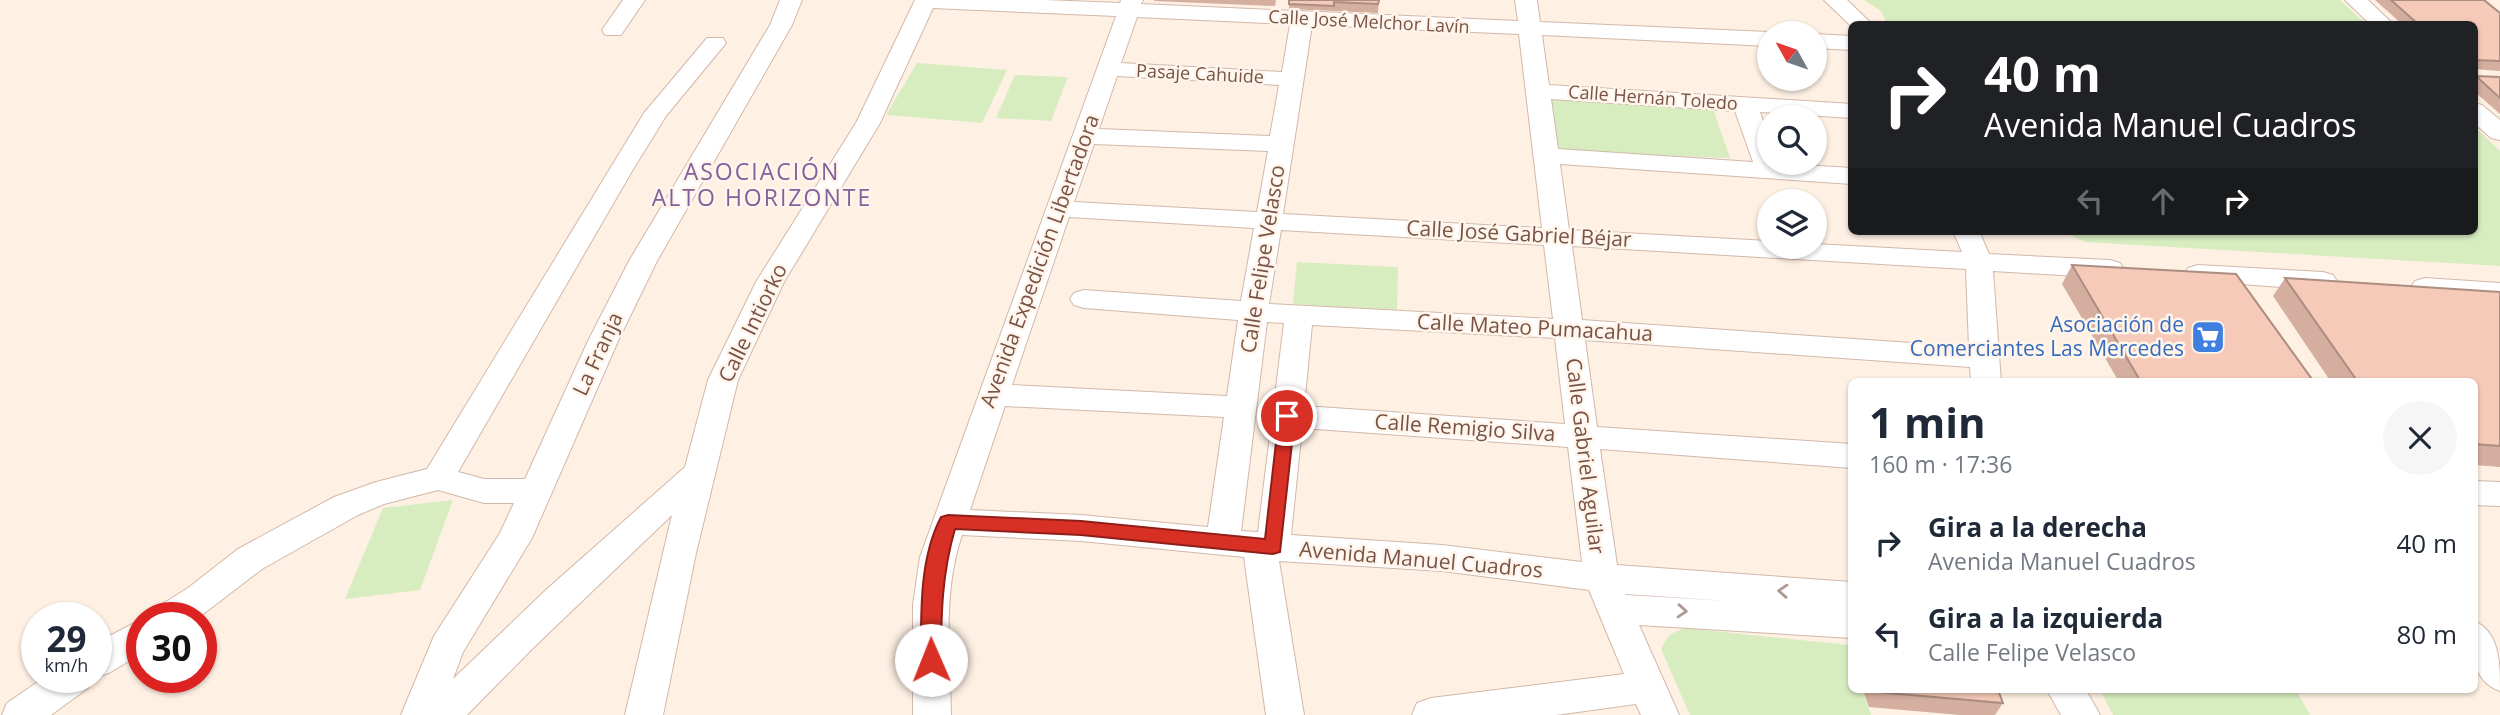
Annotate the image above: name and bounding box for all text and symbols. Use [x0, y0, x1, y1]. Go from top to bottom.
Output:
street label: Calle José Melchor Lavín [1268, 4, 1470, 38]
north arrow [1757, 21, 1827, 91]
map controls [1757, 21, 1827, 259]
text: 40 m [1984, 40, 2101, 106]
icon: right [1869, 49, 1960, 140]
street label: Pasaje Cahuide [1136, 58, 1265, 88]
street label: Calle Hernán Toledo [1567, 79, 1739, 115]
text: Avenida Manuel Cuadros [1984, 103, 2356, 146]
button: search [1757, 105, 1827, 175]
street label: Avenida Expedición Libertadora [973, 110, 1105, 411]
district label: ASOCIACIÓN ALTO HORIZONTE [652, 155, 872, 213]
street label: Calle Felipe Velasco [1233, 163, 1291, 355]
icon: left [2071, 182, 2109, 220]
icon: ahead [2144, 182, 2182, 220]
icon: right [2217, 182, 2255, 220]
button: layers [1757, 189, 1827, 259]
street label: Calle José Gabriel Béjar [1406, 213, 1633, 253]
street label: Calle Intiorko [711, 258, 793, 387]
street label: La Franja [566, 307, 629, 400]
street label: Calle Mateo Pumacahua [1416, 307, 1654, 347]
place label: Asociación de Comerciantes Las Mercedes [1910, 310, 2184, 362]
supermarket icon: Asociación de Comerciantes Las Mercedes [2189, 318, 2227, 356]
street label: Calle Gabriel Aguilar [1560, 356, 1612, 556]
pin [1257, 386, 1317, 446]
text: 1 min [1869, 393, 1986, 450]
icon: arrive [1268, 397, 1306, 435]
button: close [2383, 401, 2457, 475]
street label: Calle Remigio Silva [1374, 407, 1556, 447]
text: 160 m · 17:36 [1869, 448, 2012, 480]
text: Gira a la derecha [1928, 509, 2147, 545]
icon: right [1869, 524, 1907, 562]
text: 40 m [2396, 525, 2457, 561]
street label: Avenida Manuel Cuadros [1298, 534, 1544, 584]
text: Avenida Manuel Cuadros [1928, 545, 2196, 577]
one-way arrow [1778, 584, 1789, 599]
text: Gira a la izquierda [1928, 600, 2163, 636]
speed limit sign: 30 [126, 602, 217, 693]
one-way arrow [1677, 603, 1688, 618]
text: 29 [46, 615, 87, 662]
icon: left [1869, 615, 1907, 653]
text: 80 m [2396, 616, 2457, 652]
position arrow [894, 623, 968, 697]
text: Calle Felipe Velasco [1928, 636, 2136, 668]
text: km/h [45, 653, 88, 677]

